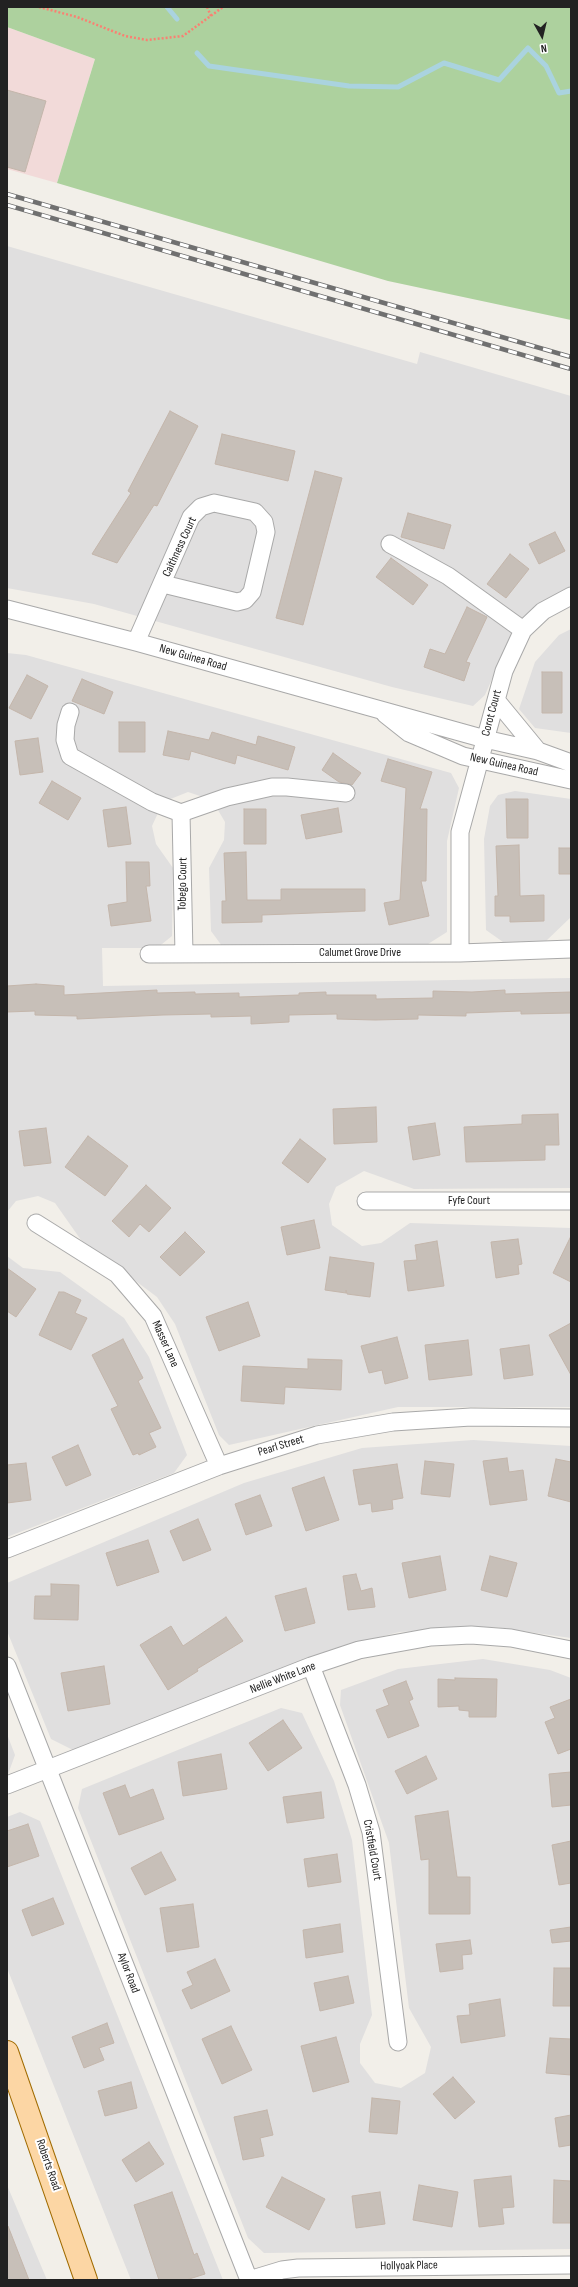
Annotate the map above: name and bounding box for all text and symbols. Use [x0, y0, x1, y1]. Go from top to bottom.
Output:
north arrow [522, 16, 562, 56]
text: N [540, 42, 548, 55]
street label: Caithness Court [160, 515, 200, 579]
street label: New Guinea Road [158, 642, 228, 674]
street label: Corot Court [479, 688, 505, 738]
street label: New Guinea Road [469, 750, 539, 780]
street label: Tobego Court [175, 857, 191, 911]
street label: Calumet Grove Drive [319, 946, 401, 960]
street label: Fyfe Court [448, 1194, 490, 1208]
street label: Masser Lane [148, 1318, 182, 1370]
street label: Pearl Street [256, 1432, 306, 1460]
street label: Nellie White Lane [248, 1659, 318, 1697]
street label: Cristfield Court [360, 1818, 384, 1882]
street label: Aylor Road [114, 1951, 142, 1995]
street label: Roberts Road [32, 2137, 64, 2193]
street label: Hollyoak Place [380, 2258, 438, 2274]

